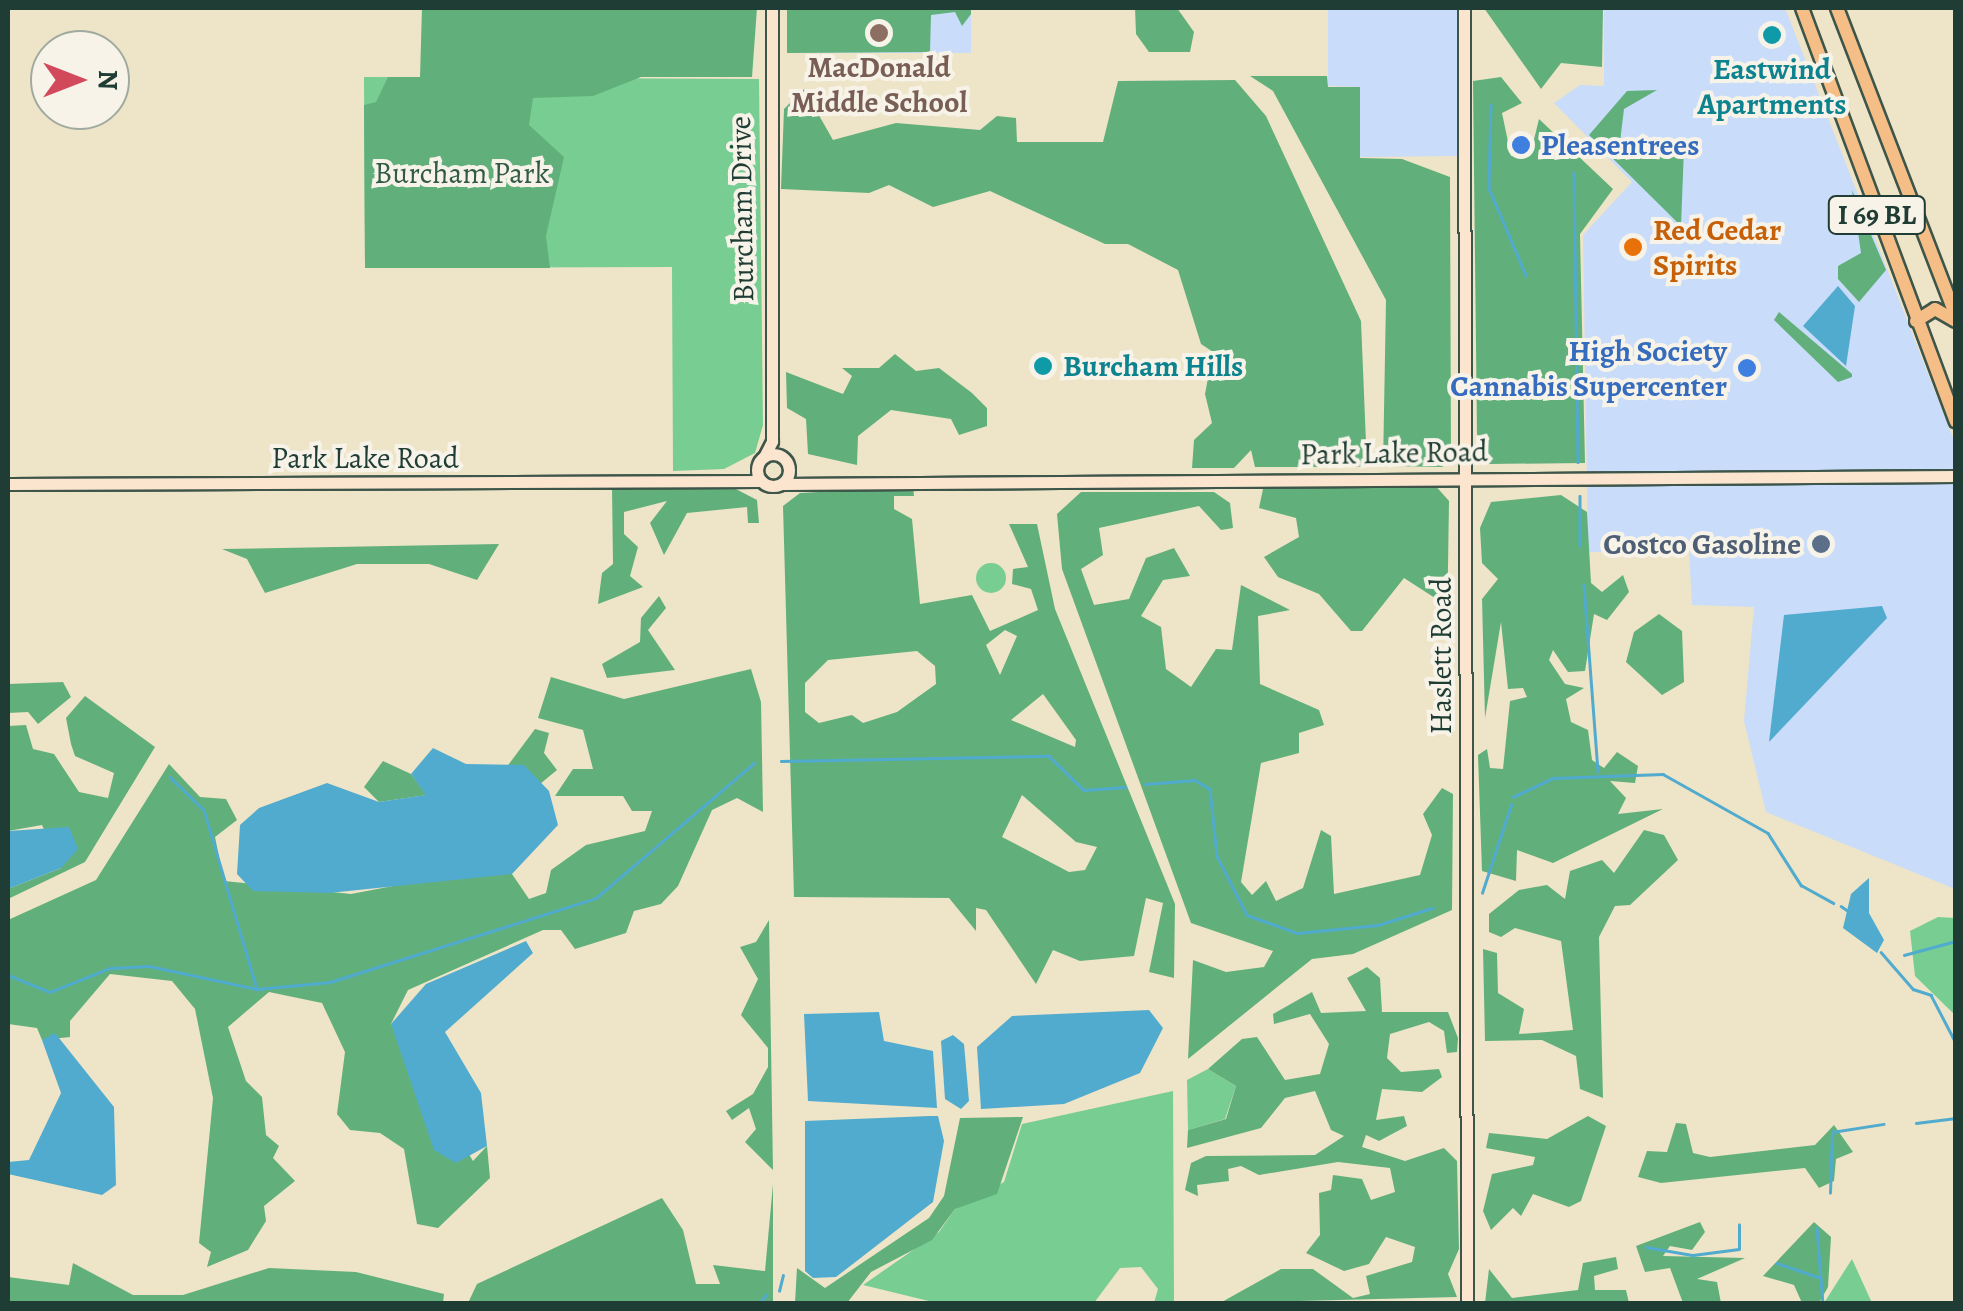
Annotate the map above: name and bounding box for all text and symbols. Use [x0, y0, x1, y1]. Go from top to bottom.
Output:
marker: MacDonald Middle School [868, 22, 890, 44]
marker: Eastwind Apartments [1761, 24, 1783, 46]
north arrow [30, 30, 130, 130]
place label: MacDonald Middle School [791, 49, 967, 120]
place label: Eastwind Apartments [1697, 51, 1847, 122]
text: N [89, 70, 127, 90]
street label: Burcham Drive [722, 116, 762, 302]
place label: Pleasentrees [1541, 127, 1699, 163]
marker: Pleasentrees [1510, 134, 1532, 156]
park label: Burcham Park [374, 155, 550, 191]
road number: I 69 BL [1827, 192, 1927, 238]
place label: Red Cedar Spirits [1653, 212, 1781, 282]
marker: Red Cedar Spirits [1622, 236, 1644, 258]
place label: High Society Cannabis Supercenter [1450, 333, 1727, 404]
place label: Burcham Hills [1063, 348, 1243, 384]
marker: Burcham Hills [1032, 355, 1054, 377]
marker: High Society Cannabis Supercenter [1736, 357, 1758, 379]
street label: Park Lake Road [1300, 433, 1488, 473]
street label: Park Lake Road [271, 440, 459, 476]
place label: Costco Gasoline [1603, 526, 1801, 562]
marker: Costco Gasoline [1810, 533, 1832, 555]
street label: Haslett Road [1423, 577, 1459, 735]

